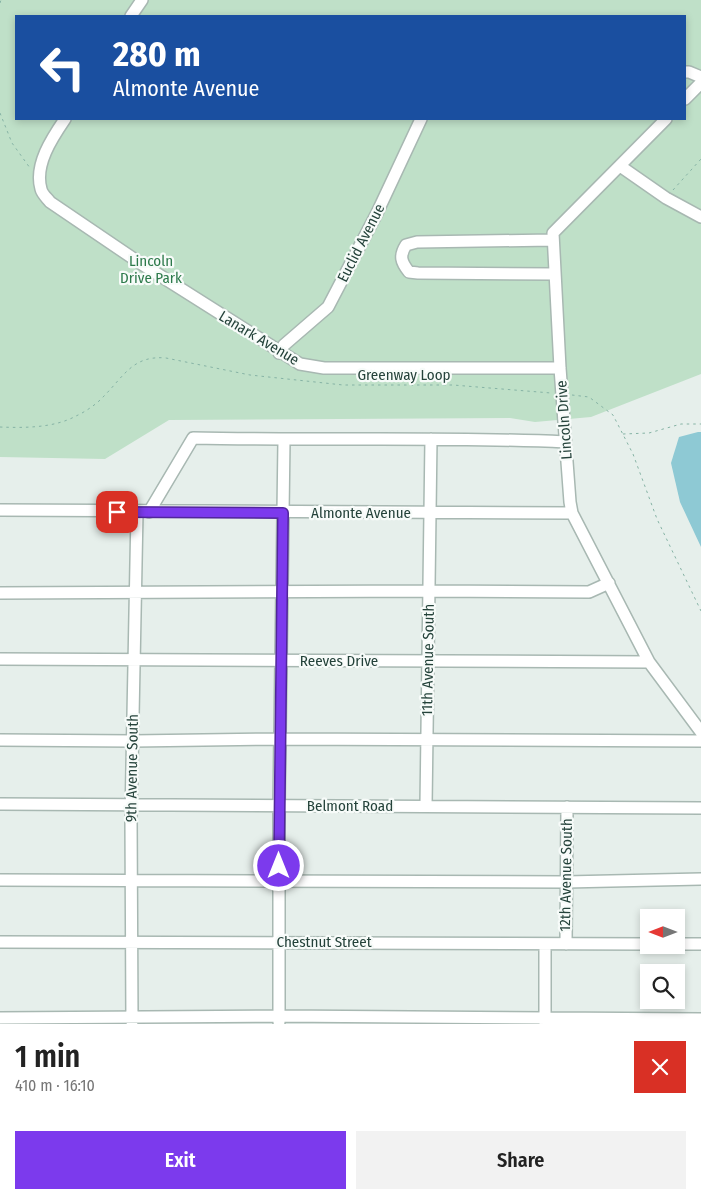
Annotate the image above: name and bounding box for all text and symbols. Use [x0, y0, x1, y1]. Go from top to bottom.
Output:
text: 280 m [113, 33, 201, 75]
icon: left [30, 35, 95, 100]
text: Almonte Avenue [113, 75, 259, 102]
street label: Euclid Avenue [334, 201, 388, 285]
park label: Lincoln Drive Park [120, 252, 182, 287]
street label: Lanark Avenue [216, 307, 302, 369]
street label: Greenway Loop [357, 366, 451, 384]
street label: Lincoln Drive [552, 380, 576, 460]
pin [96, 491, 138, 533]
icon: arrive [103, 498, 131, 526]
street label: Almonte Avenue [311, 504, 411, 522]
street label: 11th Avenue South [418, 604, 438, 716]
street label: Reeves Drive [300, 652, 378, 670]
street label: 9th Avenue South [122, 714, 142, 822]
street label: Belmont Road [307, 797, 393, 815]
street label: 12th Avenue South [556, 818, 576, 932]
position arrow [252, 839, 304, 891]
north arrow [640, 909, 685, 954]
map controls [640, 909, 685, 1009]
street label: Chestnut Street [276, 933, 372, 951]
button: search [640, 964, 685, 1009]
text: 1 min [15, 1039, 80, 1075]
button: close [634, 1041, 686, 1093]
text: 410 m · 16:10 [15, 1076, 95, 1095]
button: Exit [15, 1131, 346, 1189]
button: Share [356, 1131, 686, 1189]

